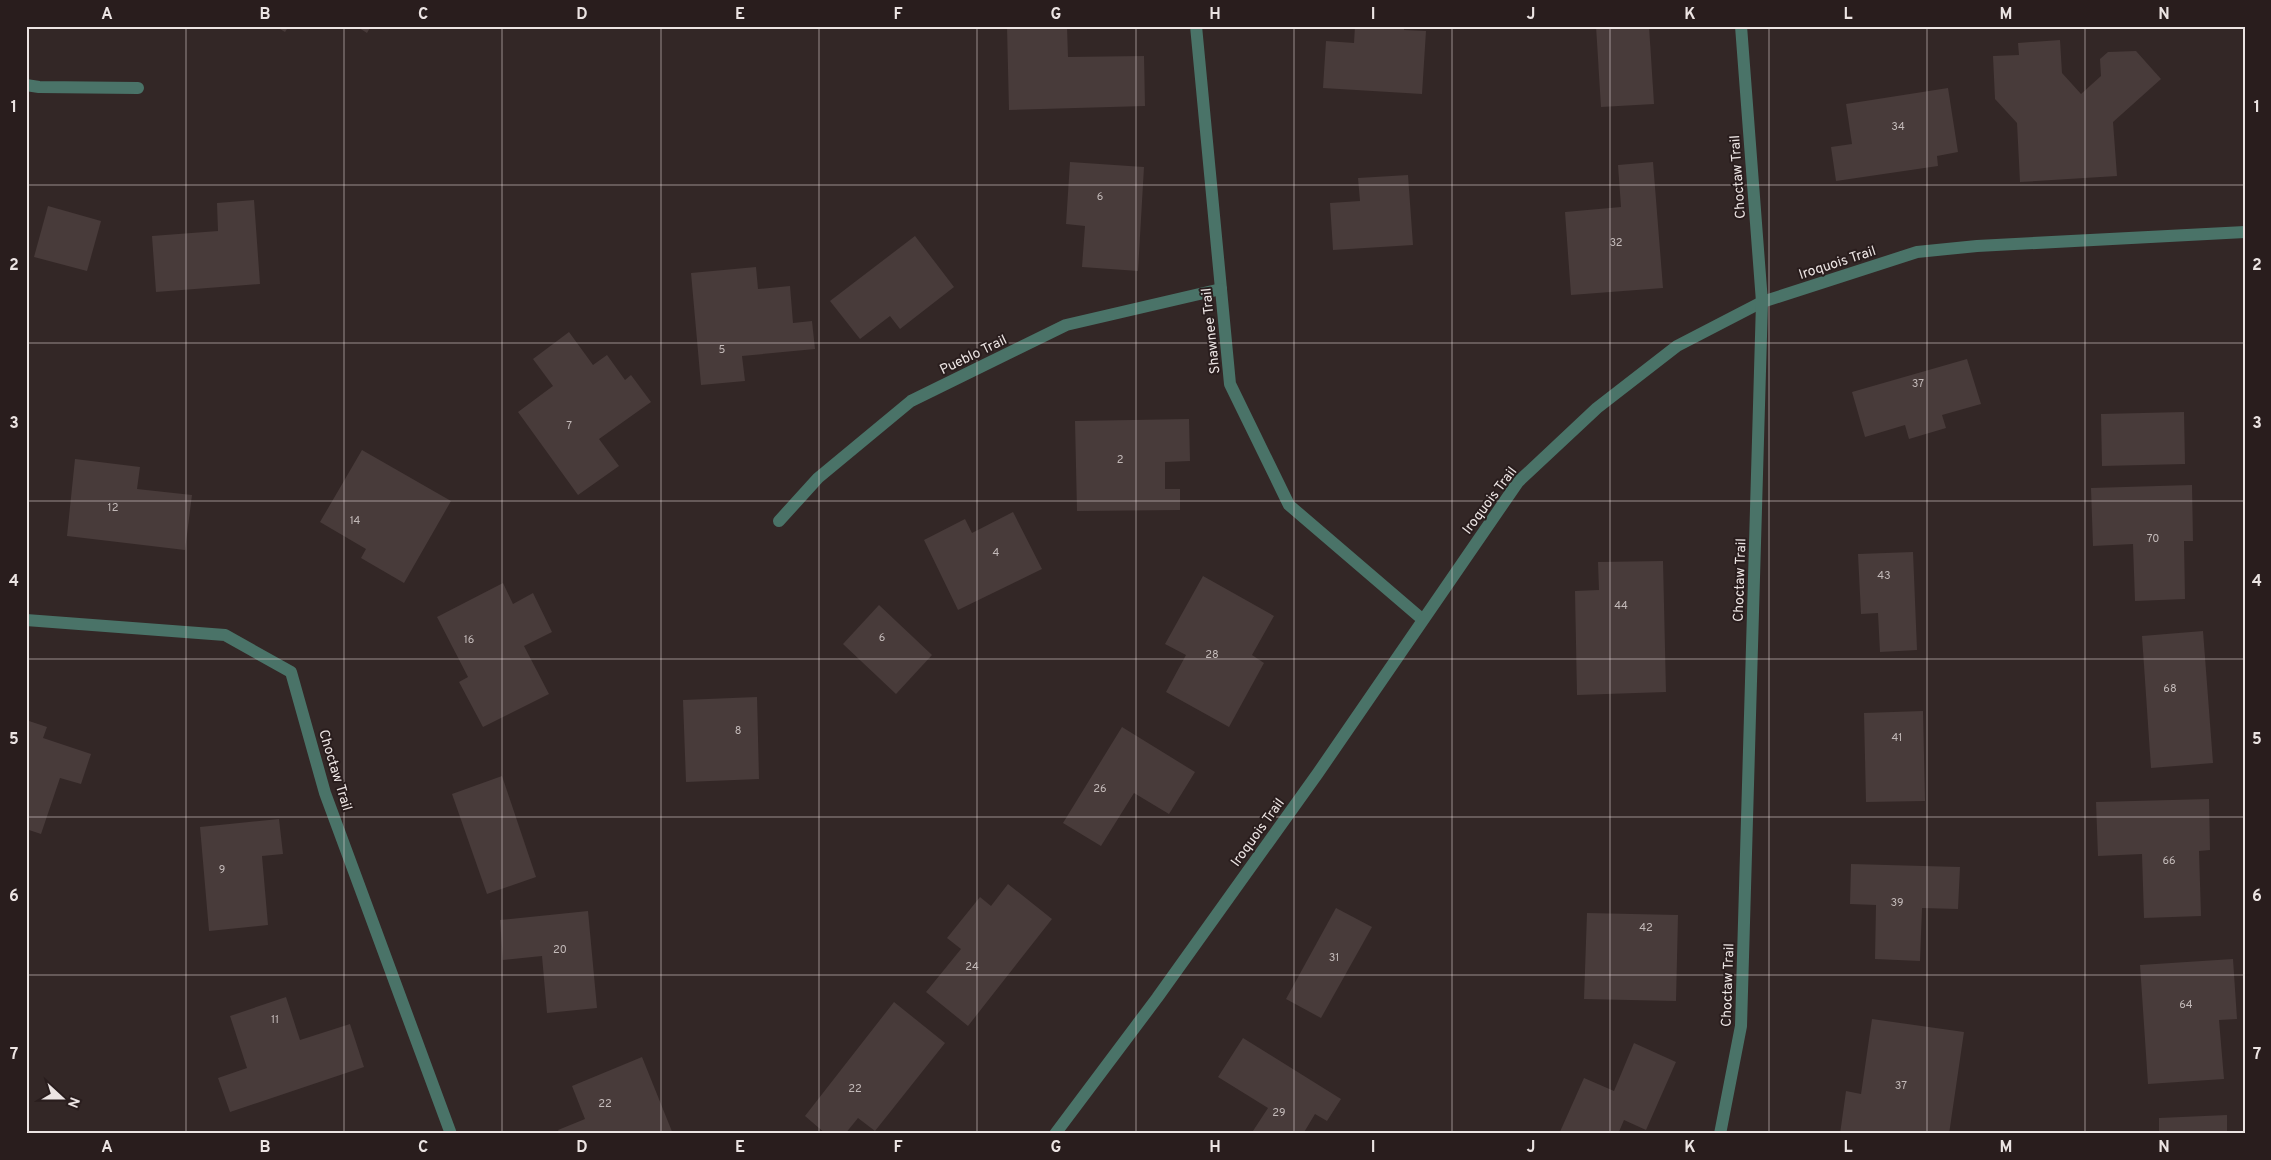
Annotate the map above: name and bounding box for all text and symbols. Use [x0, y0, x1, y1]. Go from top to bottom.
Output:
text: A [101, 5, 113, 25]
text: B [259, 5, 271, 25]
text: C [418, 5, 428, 25]
text: D [576, 5, 588, 25]
text: E [735, 5, 745, 25]
text: F [893, 5, 903, 25]
text: G [1051, 5, 1061, 25]
text: H [1209, 5, 1221, 25]
text: I [1371, 5, 1375, 25]
text: J [1527, 5, 1535, 25]
text: K [1684, 5, 1696, 25]
text: L [1843, 5, 1853, 25]
text: M [2000, 5, 2012, 25]
text: N [2158, 5, 2170, 25]
text: 1 [11, 98, 17, 118]
text: 1 [2254, 98, 2260, 118]
house number: 34 [1891, 120, 1905, 134]
street label: Choctaw Trail [1727, 134, 1750, 219]
house number: 6 [1097, 190, 1103, 204]
house number: 32 [1609, 236, 1623, 250]
street label: Iroquois Trail [1797, 243, 1878, 284]
text: 2 [9, 256, 19, 276]
text: 2 [2252, 256, 2262, 276]
street label: Shawnee Trail [1199, 287, 1224, 375]
street label: Pueblo Trail [937, 332, 1010, 379]
house number: 5 [719, 343, 726, 357]
house number: 37 [1912, 377, 1924, 391]
text: 3 [9, 414, 19, 434]
text: 3 [2252, 414, 2262, 434]
house number: 7 [566, 419, 572, 433]
house number: 2 [1117, 453, 1123, 467]
street label: Iroquois Trail [1459, 464, 1521, 538]
house number: 12 [108, 501, 118, 515]
house number: 14 [350, 514, 361, 528]
house number: 70 [2147, 532, 2159, 546]
street label: Choctaw Trail [1731, 538, 1750, 622]
house number: 4 [993, 546, 1000, 560]
house number: 43 [1877, 569, 1891, 583]
text: 4 [9, 572, 19, 592]
text: 4 [2252, 572, 2262, 592]
house number: 44 [1614, 599, 1628, 613]
house number: 6 [879, 631, 885, 645]
house number: 16 [464, 633, 474, 647]
house number: 28 [1205, 648, 1219, 662]
house number: 68 [2163, 682, 2177, 696]
house number: 8 [735, 724, 741, 738]
street label: Choctaw Trail [314, 728, 355, 813]
text: 5 [9, 730, 19, 750]
text: 5 [2252, 730, 2262, 750]
house number: 41 [1892, 731, 1902, 745]
house number: 26 [1093, 782, 1107, 796]
street label: Iroquois Trail [1228, 795, 1289, 870]
house number: 66 [2162, 854, 2176, 868]
house number: 9 [219, 863, 225, 877]
text: 6 [9, 887, 19, 907]
text: 6 [2252, 887, 2262, 907]
house number: 39 [1891, 896, 1903, 910]
house number: 42 [1639, 921, 1653, 935]
house number: 20 [553, 943, 567, 957]
street label: Choctaw Trail [1719, 943, 1738, 1027]
house number: 31 [1329, 951, 1339, 965]
house number: 24 [965, 960, 979, 974]
house number: 64 [2179, 998, 2193, 1012]
house number: 11 [271, 1013, 279, 1027]
text: 7 [10, 1045, 18, 1065]
text: 7 [2253, 1045, 2261, 1065]
north arrow [38, 1072, 88, 1122]
house number: 37 [1895, 1079, 1907, 1093]
house number: 22 [848, 1082, 862, 1096]
text: N [63, 1094, 82, 1110]
house number: 22 [598, 1097, 612, 1111]
house number: 29 [1272, 1106, 1286, 1120]
text: A [101, 1138, 113, 1158]
text: B [259, 1138, 271, 1158]
text: C [418, 1138, 428, 1158]
text: D [576, 1138, 588, 1158]
text: E [735, 1138, 745, 1158]
text: F [893, 1138, 903, 1158]
text: G [1051, 1138, 1061, 1158]
text: H [1209, 1138, 1221, 1158]
text: I [1371, 1138, 1375, 1158]
text: J [1527, 1138, 1535, 1158]
text: K [1684, 1138, 1696, 1158]
text: L [1843, 1138, 1853, 1158]
text: M [2000, 1138, 2012, 1158]
text: N [2158, 1138, 2170, 1158]

